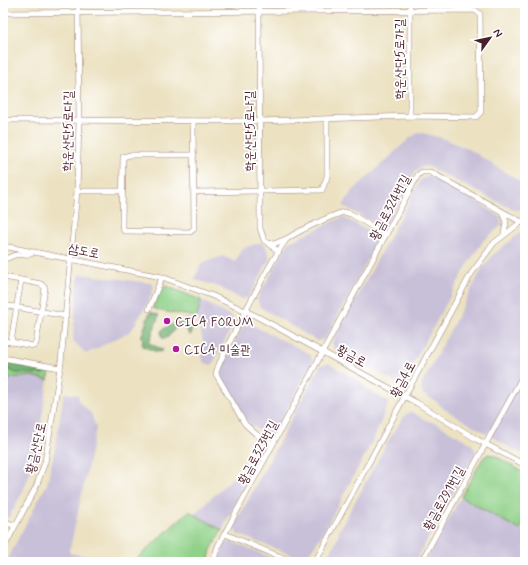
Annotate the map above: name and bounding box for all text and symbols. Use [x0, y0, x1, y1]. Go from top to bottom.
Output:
street label: 학운산단5로가길 [392, 18, 409, 100]
north arrow [470, 18, 510, 58]
text: N [490, 26, 505, 40]
street label: 학운산단5로다길 [59, 90, 78, 172]
street label: 학운산단5로나길 [242, 90, 259, 172]
street label: 황금로324번길 [366, 172, 415, 244]
street label: 삼도로 [67, 240, 101, 263]
place label: CICA FORUM [175, 314, 254, 331]
marker: CICA FORUM [162, 316, 172, 326]
street label: 황금로 [333, 341, 369, 371]
place label: CICA 미술관 [184, 342, 251, 359]
marker: CICA 미술관 [171, 344, 181, 354]
street label: 황금4로 [387, 359, 420, 401]
street label: 황금로323번길 [234, 418, 282, 488]
street label: 황금산단로 [22, 421, 51, 476]
street label: 황금로291번길 [420, 464, 469, 534]

